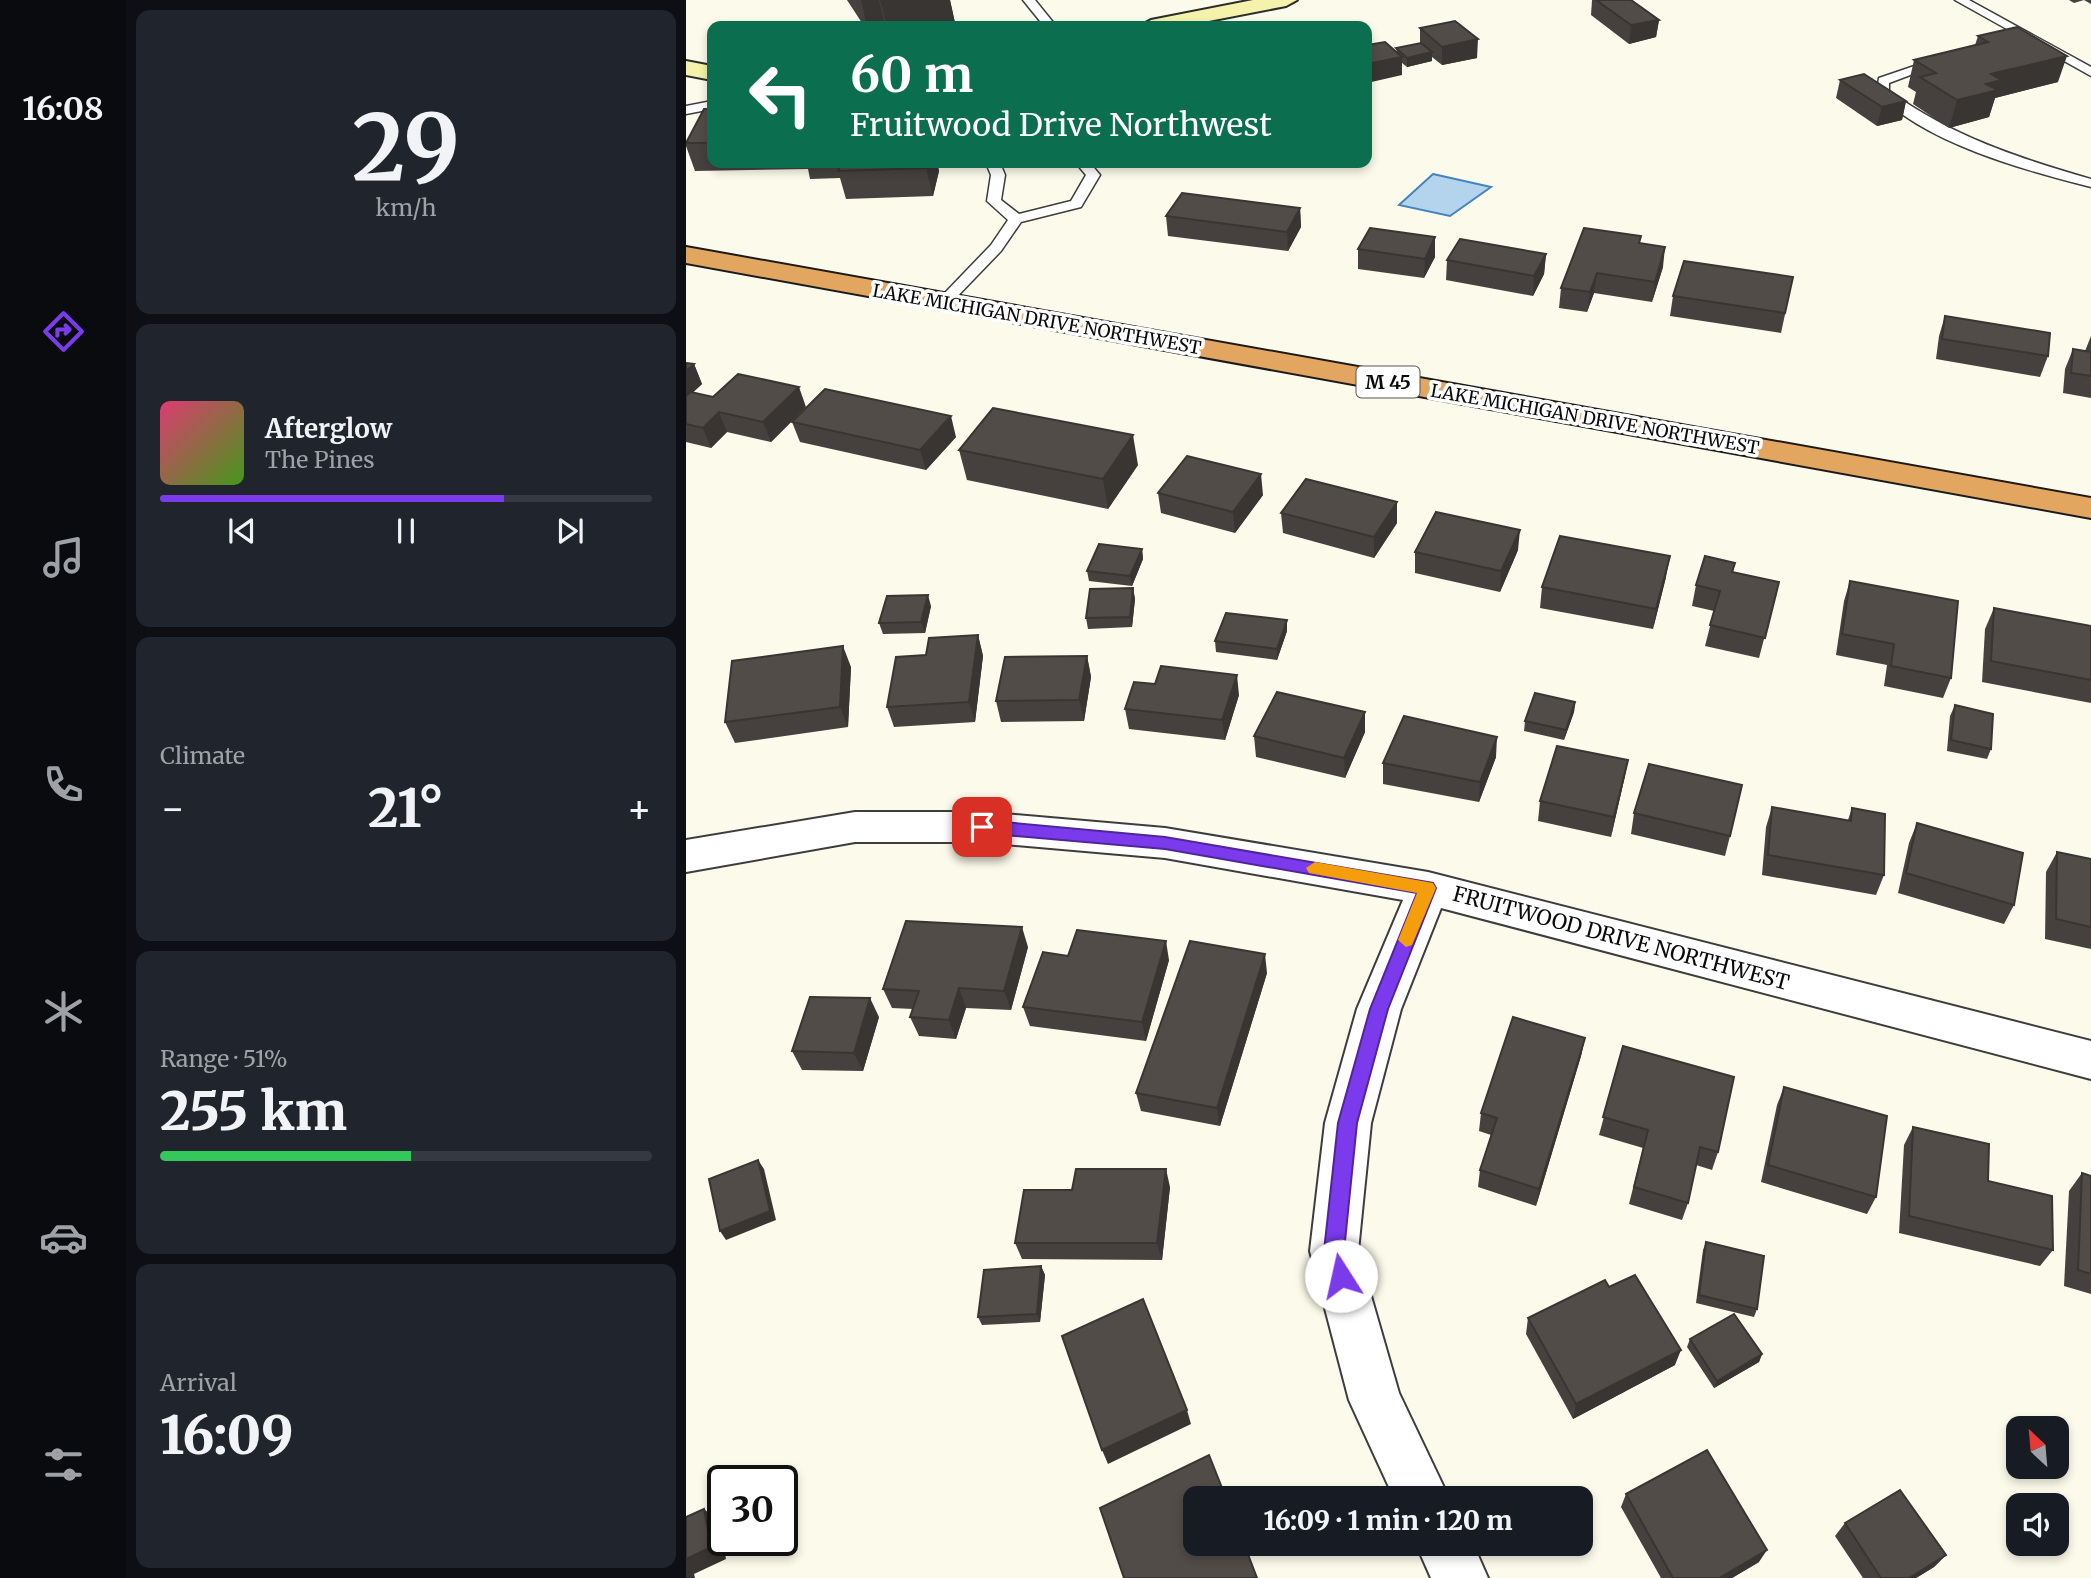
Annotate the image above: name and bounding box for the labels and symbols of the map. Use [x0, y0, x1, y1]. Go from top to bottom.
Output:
street label: LAKE MICHIGAN DRIVE NORTHWEST [871, 279, 1204, 359]
road number: M 45 [1356, 366, 1420, 398]
street label: LAKE MICHIGAN DRIVE NORTHWEST [1429, 379, 1762, 459]
pin [952, 797, 1012, 857]
street label: FRUITWOOD DRIVE NORTHWEST [1450, 880, 1793, 996]
position arrow [1304, 1239, 1378, 1313]
north arrow [2006, 1416, 2068, 1479]
speed limit sign: 30 [707, 1465, 798, 1556]

